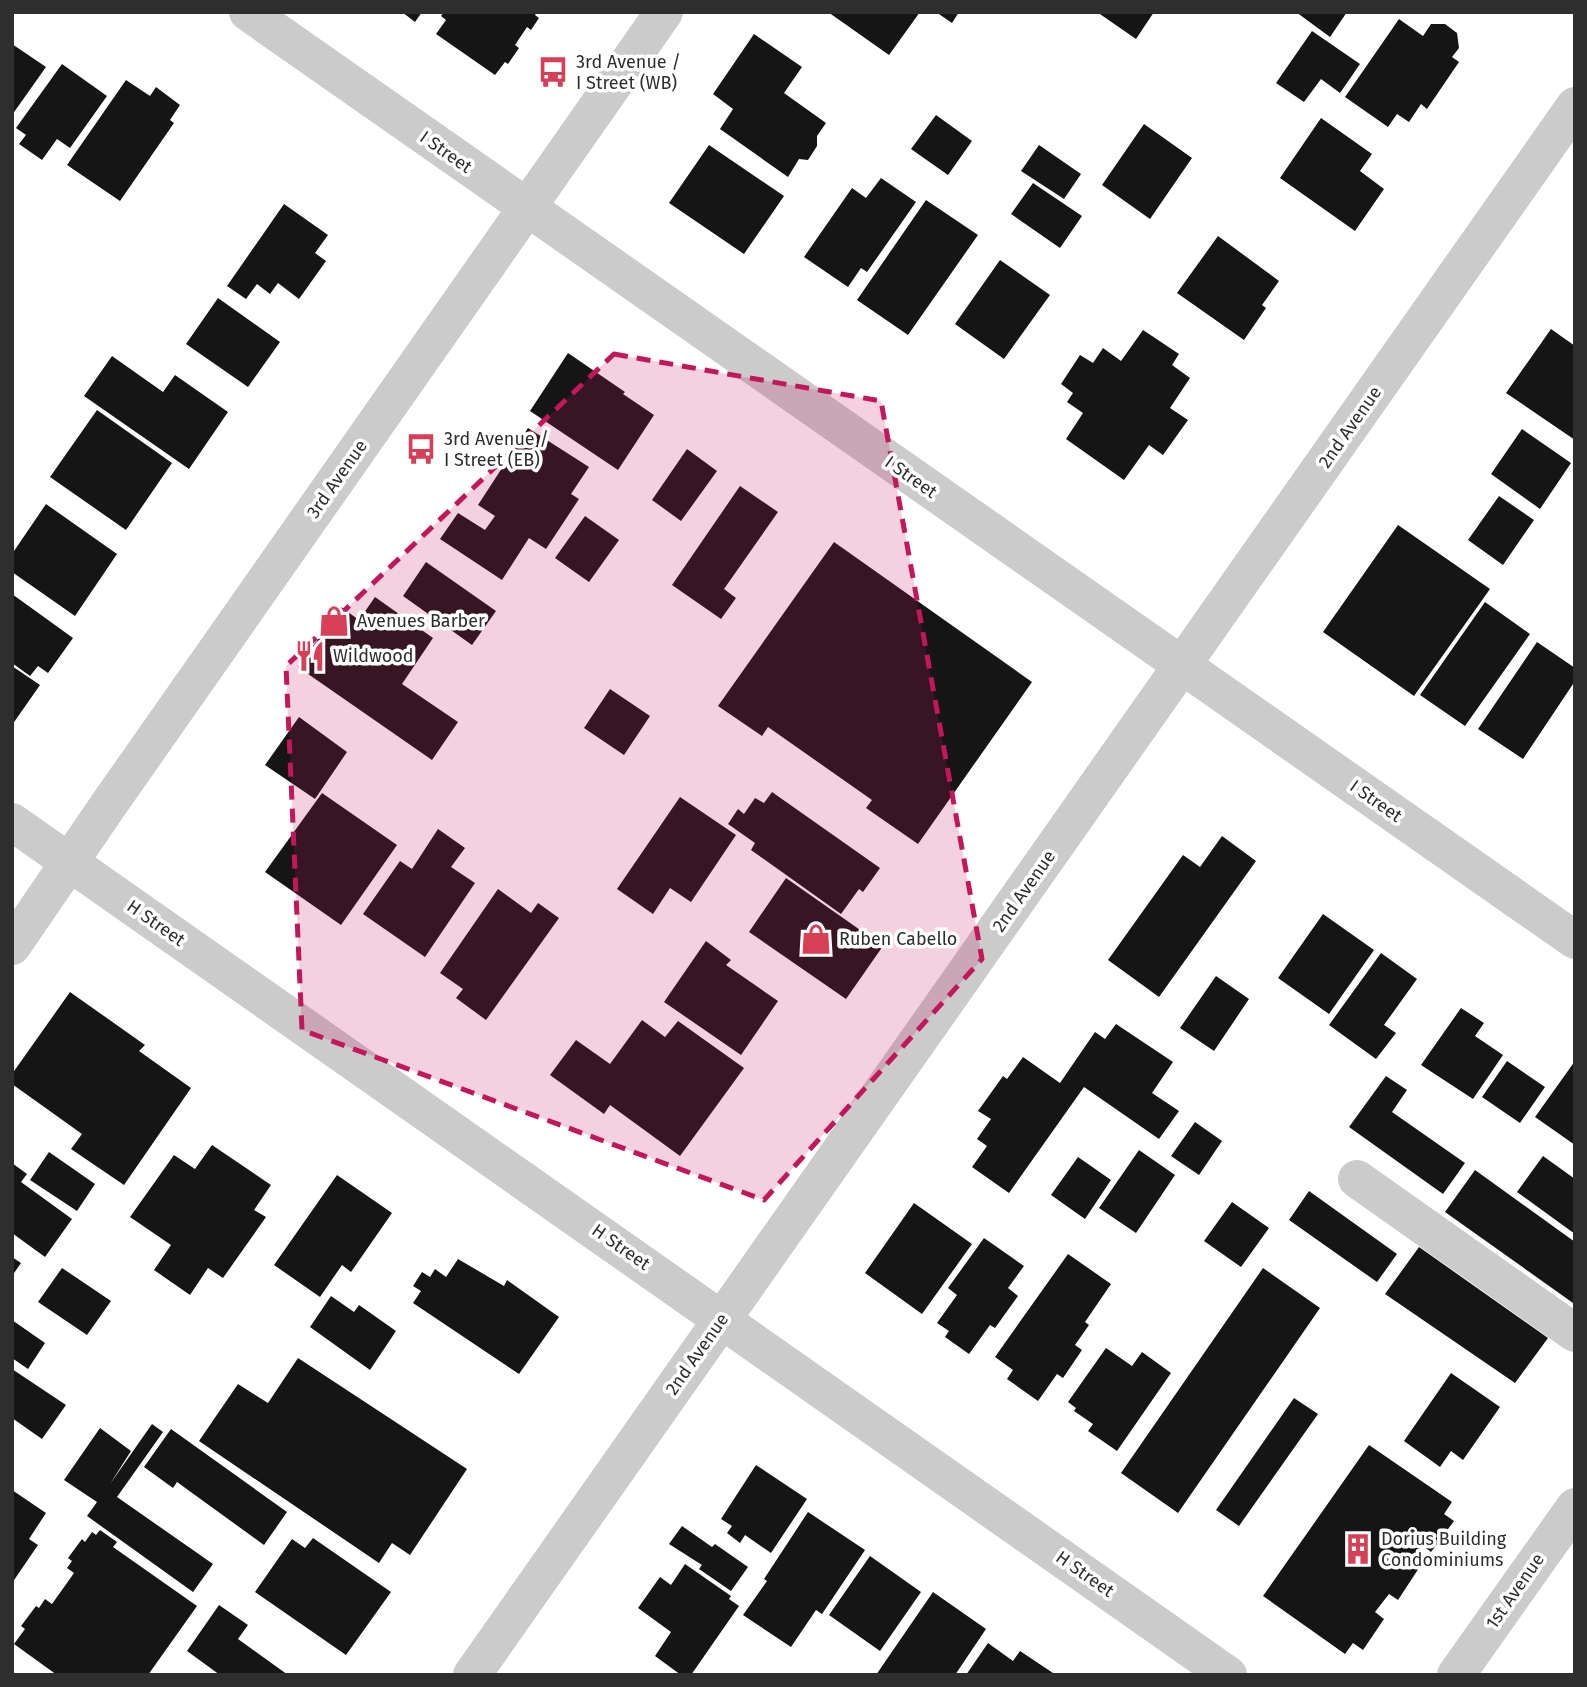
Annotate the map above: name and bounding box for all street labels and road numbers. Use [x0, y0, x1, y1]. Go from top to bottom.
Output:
street label: I Street [416, 126, 477, 178]
street label: 2nd Avenue [1314, 382, 1386, 472]
street label: 3rd Avenue [302, 436, 372, 522]
street label: I Street [881, 451, 942, 503]
street label: I Street [1346, 775, 1407, 827]
street label: 2nd Avenue [988, 846, 1060, 936]
street label: H Street [123, 895, 190, 951]
street label: H Street [588, 1219, 655, 1275]
street label: 2nd Avenue [661, 1309, 733, 1399]
street label: H Street [1052, 1546, 1119, 1602]
street label: 1st Avenue [1481, 1549, 1549, 1633]

